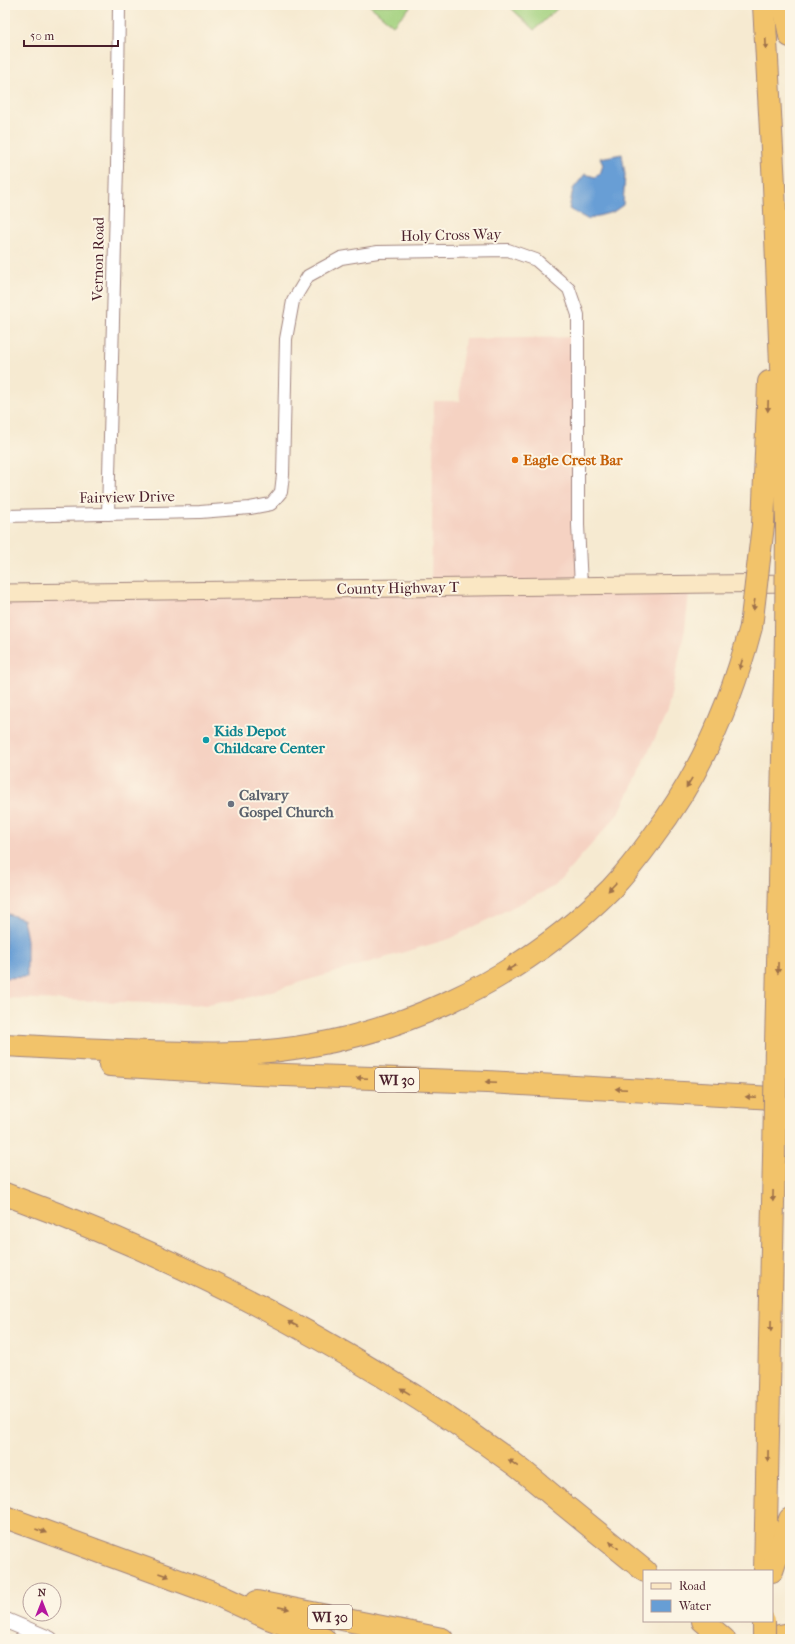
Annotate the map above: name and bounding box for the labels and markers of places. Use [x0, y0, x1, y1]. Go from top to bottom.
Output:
place label: Eagle Crest Bar [523, 451, 623, 469]
marker: Eagle Crest Bar [510, 455, 520, 465]
place label: Kids Depot Childcare Center [214, 722, 326, 757]
marker: Kids Depot Childcare Center [201, 735, 211, 745]
place label: Calvary Gospel Church [239, 786, 334, 821]
marker: Calvary Gospel Church [226, 799, 236, 809]

